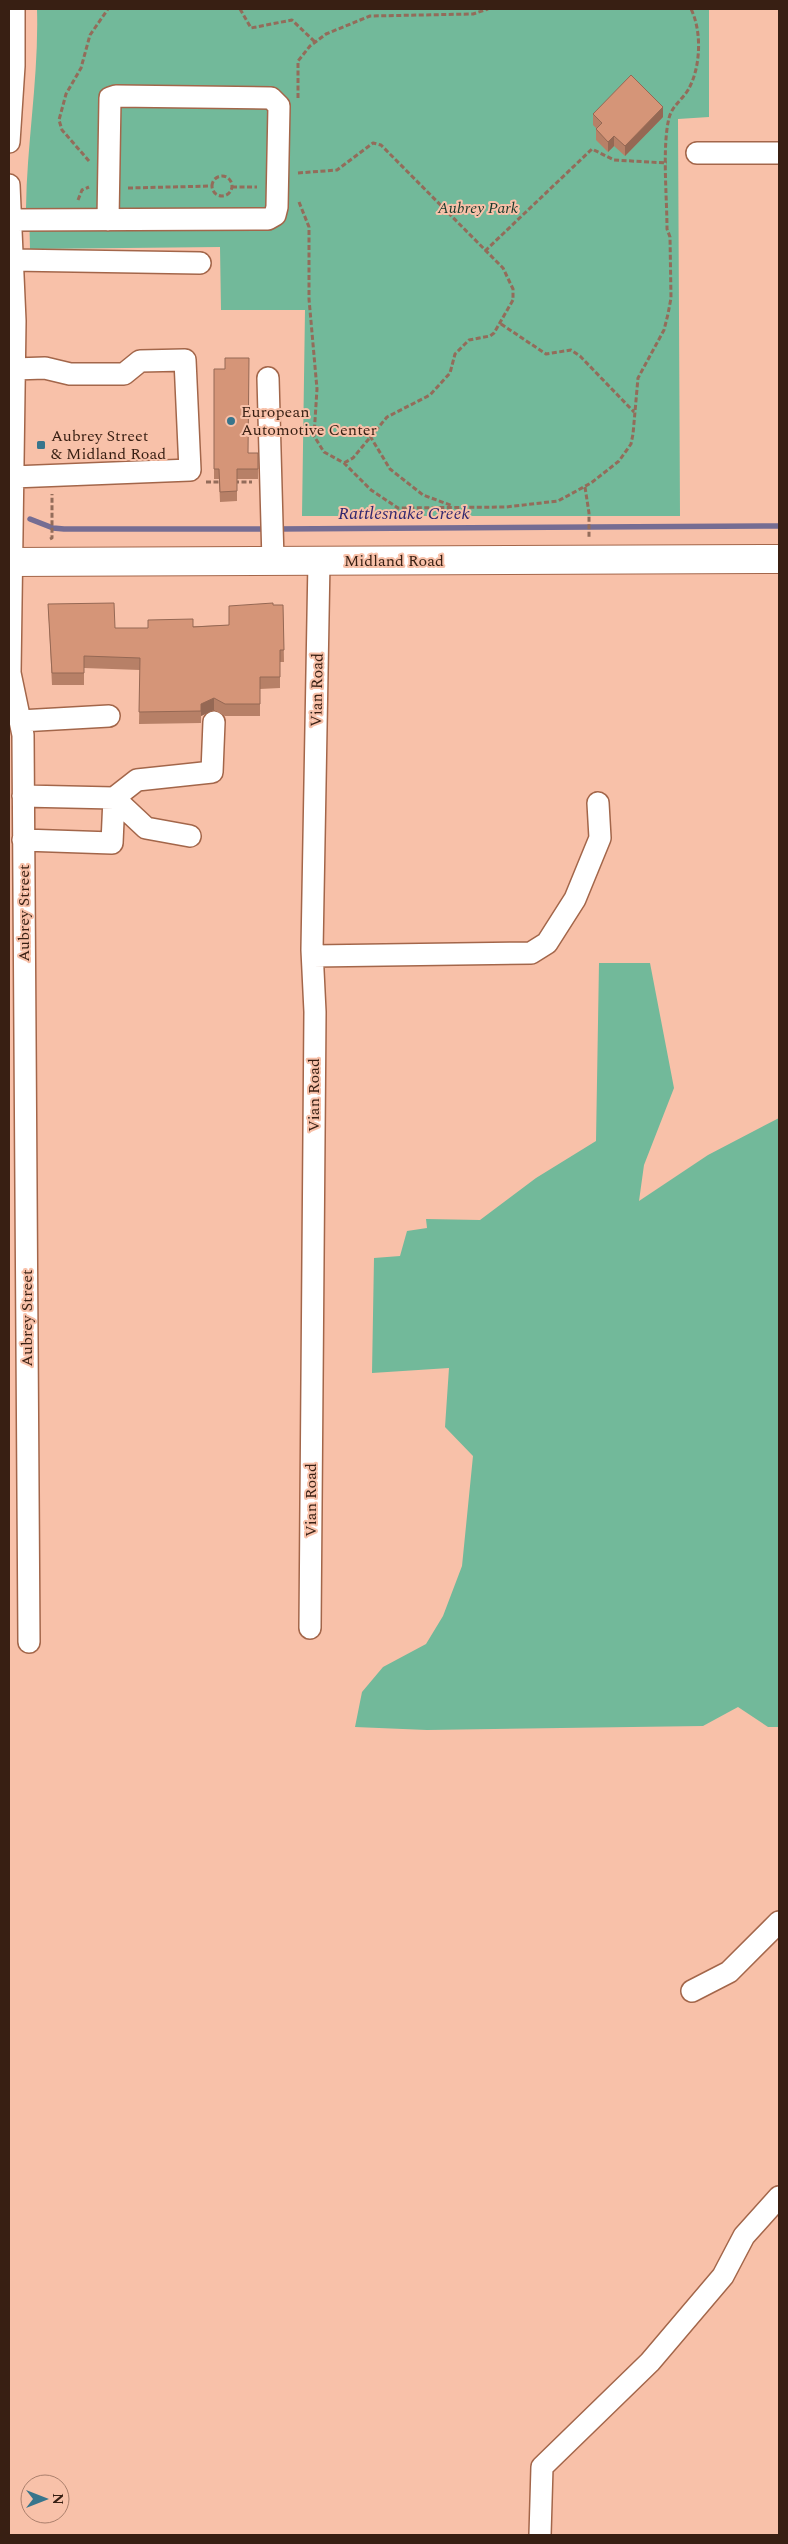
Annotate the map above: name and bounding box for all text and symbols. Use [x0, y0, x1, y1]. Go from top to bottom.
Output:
park label: Aubrey Park [437, 196, 519, 220]
place label: European Automotive Center [241, 400, 377, 442]
marker: European Automotive Center [225, 415, 237, 427]
place label: Aubrey Street & Midland Road [51, 424, 166, 466]
marker: Aubrey Street & Midland Road [35, 439, 47, 451]
water label: Rattlesnake Creek [338, 500, 471, 527]
street label: Midland Road [344, 549, 444, 573]
street label: Vian Road [304, 653, 330, 727]
street label: Aubrey Street [12, 864, 36, 962]
street label: Vian Road [302, 1058, 326, 1132]
street label: Aubrey Street [15, 1269, 39, 1367]
street label: Vian Road [299, 1463, 323, 1537]
north arrow [20, 2474, 70, 2524]
text: N [47, 2493, 68, 2505]

